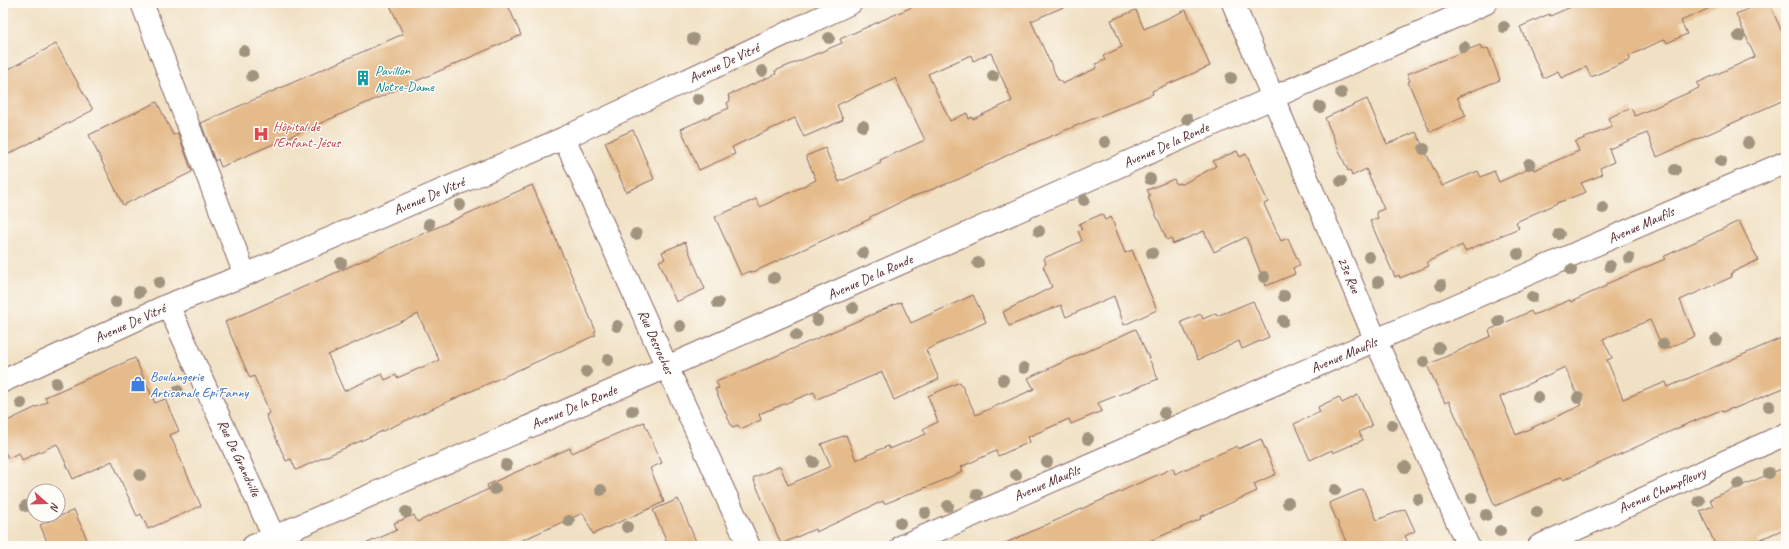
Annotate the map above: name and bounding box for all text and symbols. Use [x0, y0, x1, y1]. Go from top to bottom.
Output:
street label: Avenue De Vitré [686, 38, 764, 87]
place label: Pavillon Notre-Dame [375, 62, 435, 95]
building icon: Pavillon Notre-Dame [354, 69, 372, 87]
place label: Hôpital de l'Enfant-Jésus [273, 118, 341, 151]
street label: Avenue De la Ronde [1121, 118, 1213, 171]
hospital icon: Hôpital de l'Enfant-Jésus [252, 125, 270, 143]
street label: Avenue De Vitré [391, 172, 469, 219]
street label: Avenue Maufils [1605, 202, 1678, 247]
street label: Avenue De la Ronde [825, 250, 917, 303]
street label: 23e Rue [1334, 254, 1365, 297]
street label: Avenue De Vitré [92, 299, 170, 346]
street label: Rue Desroches [634, 307, 678, 378]
street label: Avenue Maufils [1308, 333, 1381, 377]
place label: Boulangerie Artisanale Epi’Fanny [150, 368, 250, 401]
shop icon: Boulangerie Artisanale Epi’Fanny [129, 375, 147, 393]
street label: Avenue De la Ronde [529, 381, 621, 433]
street label: Rue De Grandville [214, 417, 265, 500]
street label: Avenue Maufils [1011, 461, 1084, 505]
street label: Avenue Champfleury [1616, 463, 1709, 517]
north arrow [26, 483, 66, 523]
text: N [47, 501, 63, 514]

